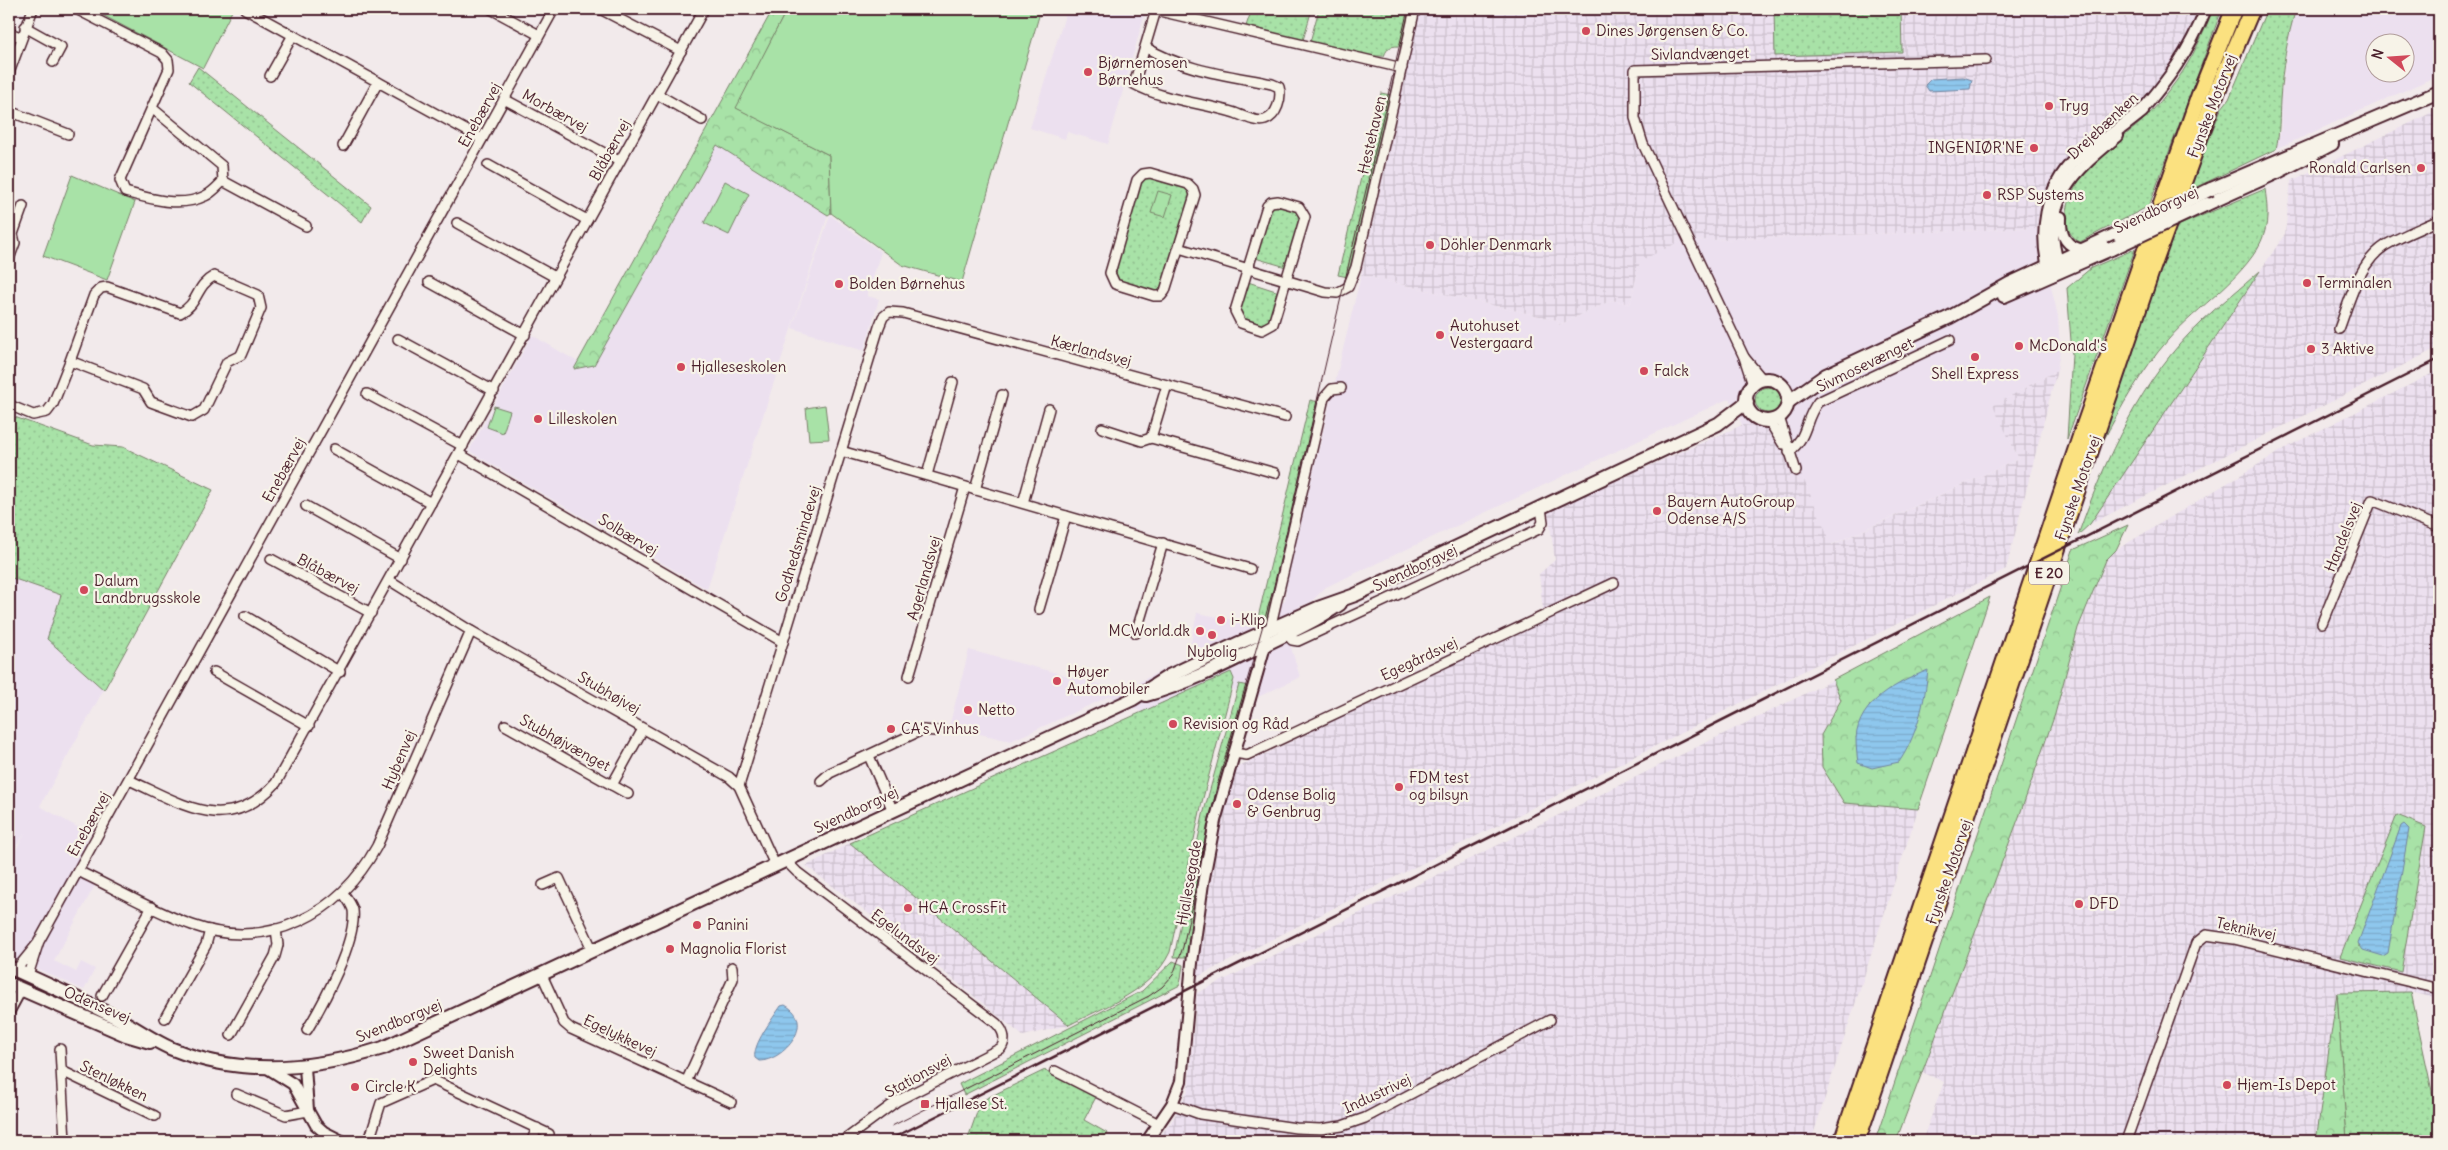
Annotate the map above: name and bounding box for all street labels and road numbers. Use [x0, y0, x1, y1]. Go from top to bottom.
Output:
street label: Sivlandvænget [1651, 43, 1749, 64]
street label: Fynske Motorvej [2183, 51, 2240, 160]
street label: Enebærvej [454, 79, 505, 150]
street label: Morbærvej [519, 85, 591, 136]
street label: Drejebænken [2063, 88, 2142, 163]
street label: Hestehaven [1353, 94, 1390, 176]
street label: Blåbærvej [585, 116, 634, 184]
street label: Svendborgvej [2111, 182, 2201, 237]
street label: Kærlandsvej [1049, 331, 1134, 370]
street label: Sivmosevænget [1813, 333, 1916, 396]
street label: Fynske Motorvej [2051, 433, 2104, 543]
street label: Enebærvej [258, 434, 309, 505]
street label: Godhedsmindevej [771, 483, 824, 605]
street label: Handelsvej [2320, 499, 2365, 575]
street label: Solbærvej [595, 509, 661, 560]
street label: Agerlandsvej [902, 533, 945, 622]
street label: Svendborgvej [1370, 540, 1460, 595]
street label: Blåbærvej [294, 549, 362, 598]
road number: E 20 [2029, 562, 2069, 584]
street label: Egegårdsvej [1377, 633, 1460, 685]
street label: Stubhøjvej [574, 667, 644, 718]
street label: Stubhøjvænget [517, 710, 614, 775]
street label: Hybenvej [377, 727, 420, 792]
street label: Svendborgvej [811, 782, 901, 837]
street label: Enebærvej [63, 788, 114, 859]
street label: Fynske Motorvej [1922, 817, 1975, 927]
street label: Hjallesegade [1172, 839, 1205, 927]
street label: Egelundsvej [868, 905, 943, 968]
street label: Teknikvej [2214, 913, 2278, 944]
street label: Odensevej [61, 982, 133, 1027]
street label: Svendborgvej [353, 995, 444, 1046]
street label: Egelykkevej [580, 1010, 660, 1061]
street label: Stationsvej [881, 1050, 954, 1102]
street label: Stenløkken [77, 1056, 152, 1105]
street label: Industrivej [1340, 1070, 1414, 1118]

